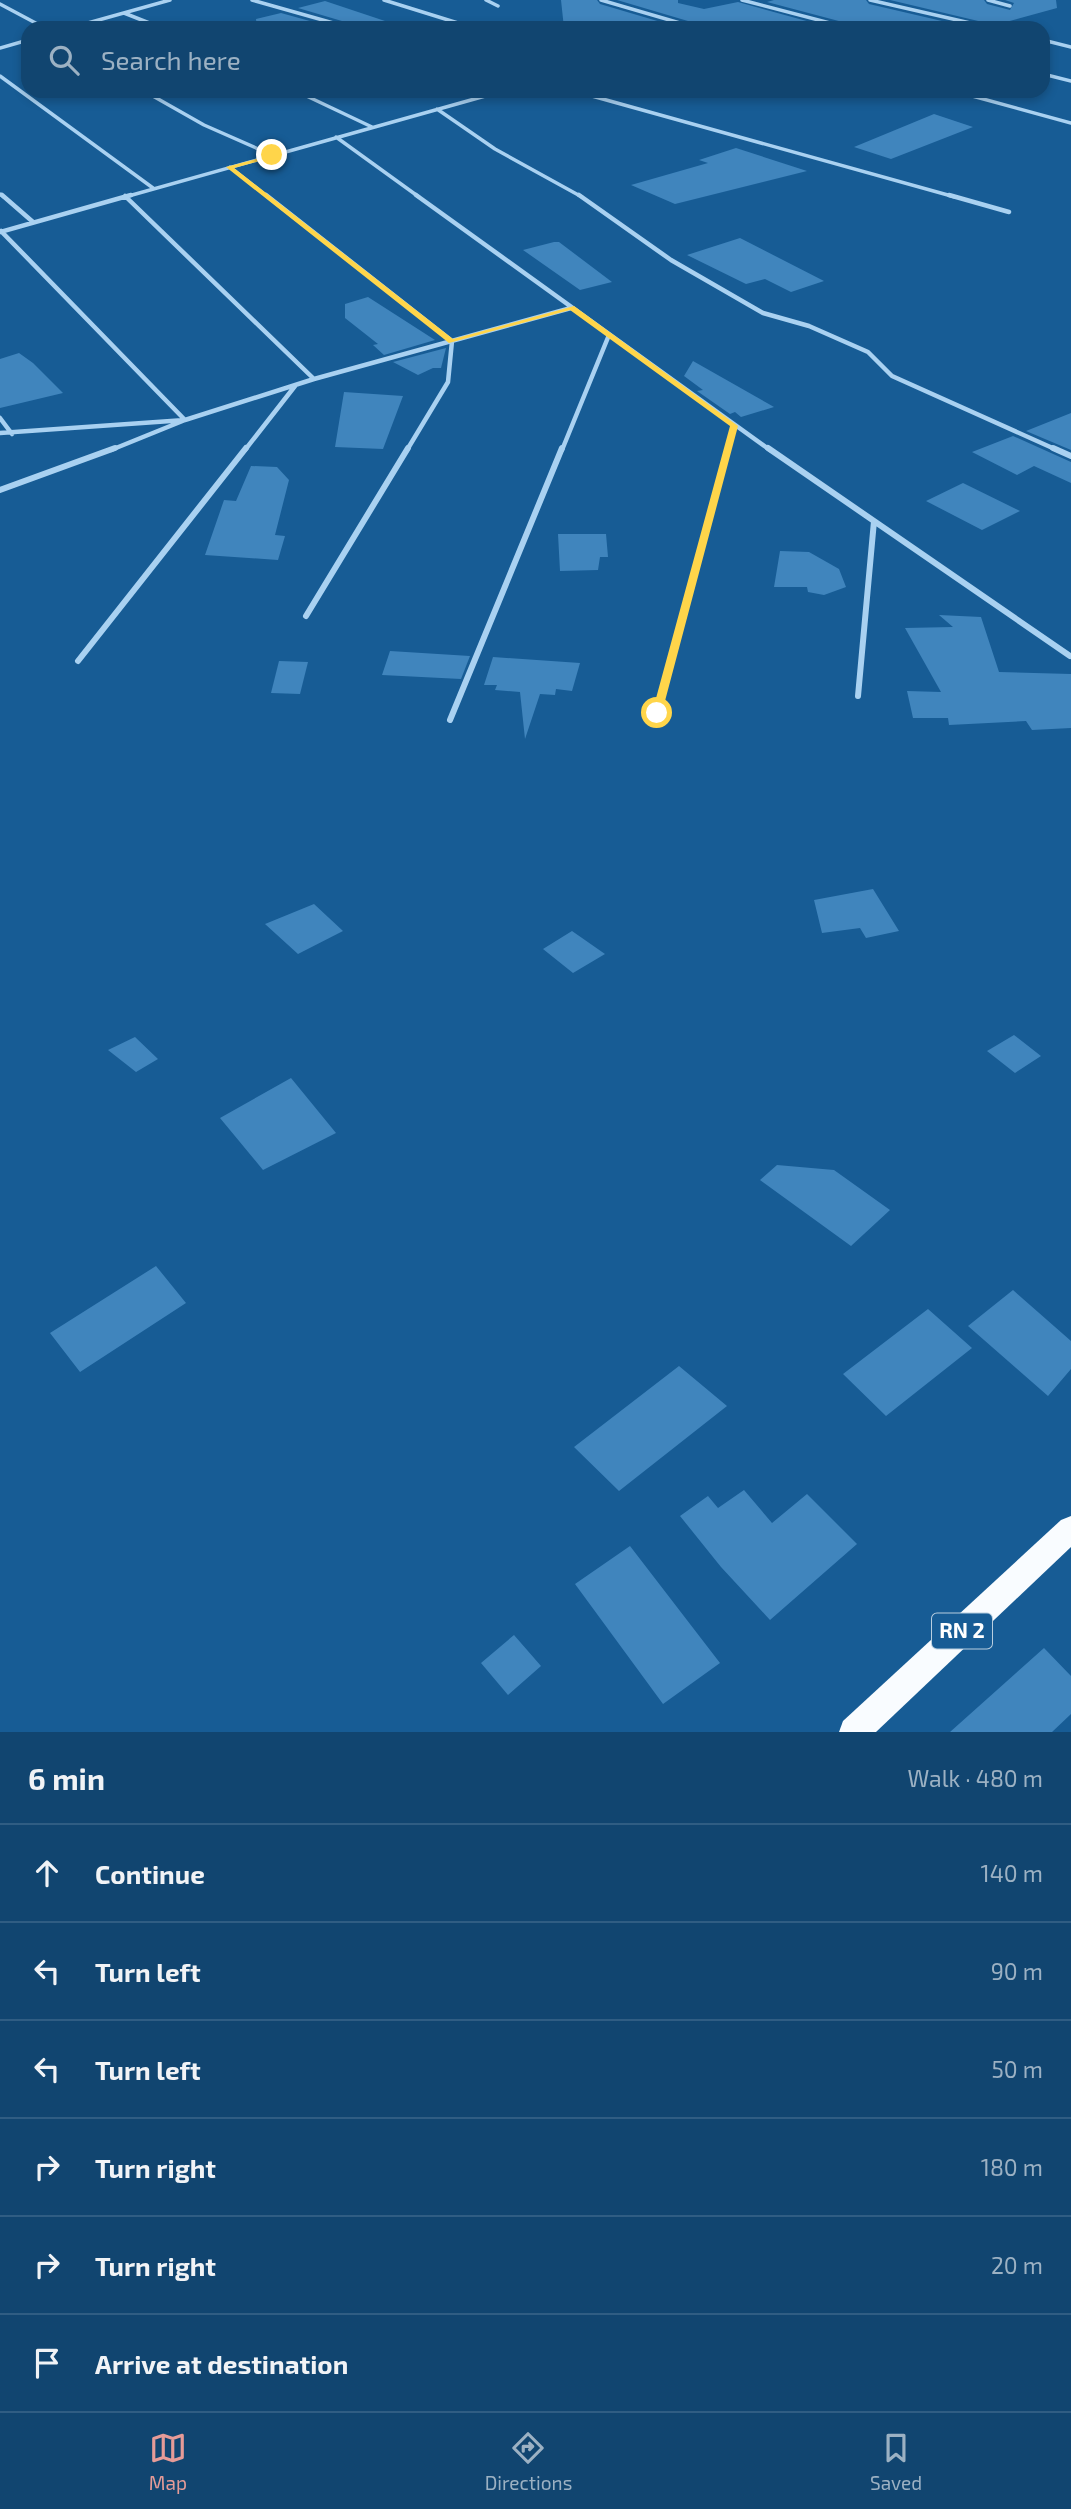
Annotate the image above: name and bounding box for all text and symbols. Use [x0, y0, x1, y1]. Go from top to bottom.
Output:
search box [21, 21, 1050, 98]
icon: search [45, 41, 83, 79]
text: Search here [101, 44, 241, 75]
route end [256, 139, 287, 170]
route start [641, 697, 672, 728]
road number: RN 2 [932, 1614, 992, 1648]
text: 6 min [28, 1760, 105, 1796]
text: Walk · 480 m [908, 1764, 1043, 1792]
icon: ahead [28, 1854, 66, 1892]
text: Continue [95, 1858, 205, 1889]
text: 140 m [981, 1859, 1043, 1887]
icon: left [28, 1952, 66, 1990]
text: Turn left [95, 1956, 201, 1987]
text: 90 m [991, 1957, 1043, 1985]
icon: left [28, 2050, 66, 2088]
text: Turn left [95, 2054, 201, 2085]
text: 50 m [992, 2055, 1043, 2083]
icon: right [28, 2148, 66, 2186]
text: Turn right [95, 2152, 216, 2183]
text: 180 m [981, 2153, 1043, 2181]
icon: right [28, 2246, 66, 2284]
text: Turn right [95, 2250, 216, 2281]
text: 20 m [991, 2251, 1043, 2279]
icon: arrive [28, 2344, 66, 2382]
text: Arrive at destination [95, 2348, 348, 2379]
tab: Map [149, 2429, 187, 2494]
tab: Directions [485, 2429, 572, 2494]
tab: Saved [870, 2429, 922, 2494]

